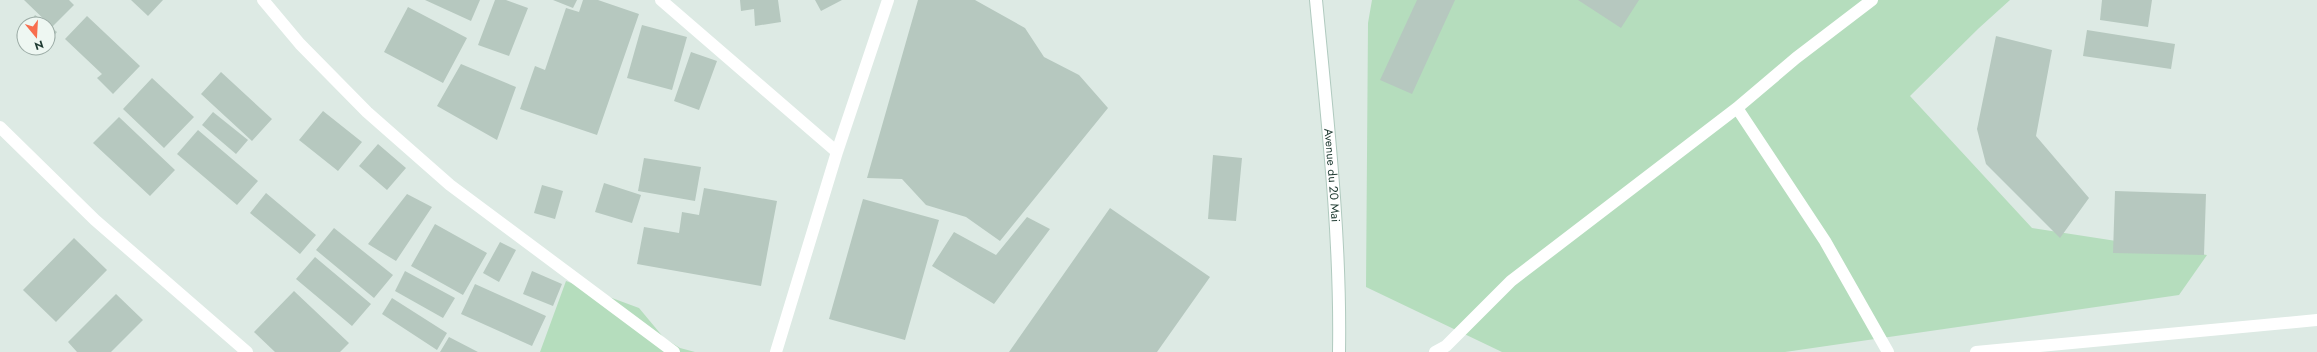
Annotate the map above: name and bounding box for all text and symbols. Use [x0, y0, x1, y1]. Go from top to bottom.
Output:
north arrow [16, 16, 56, 56]
text: N [32, 37, 46, 54]
street label: Avenue du 20 Mai [1319, 128, 1345, 223]

